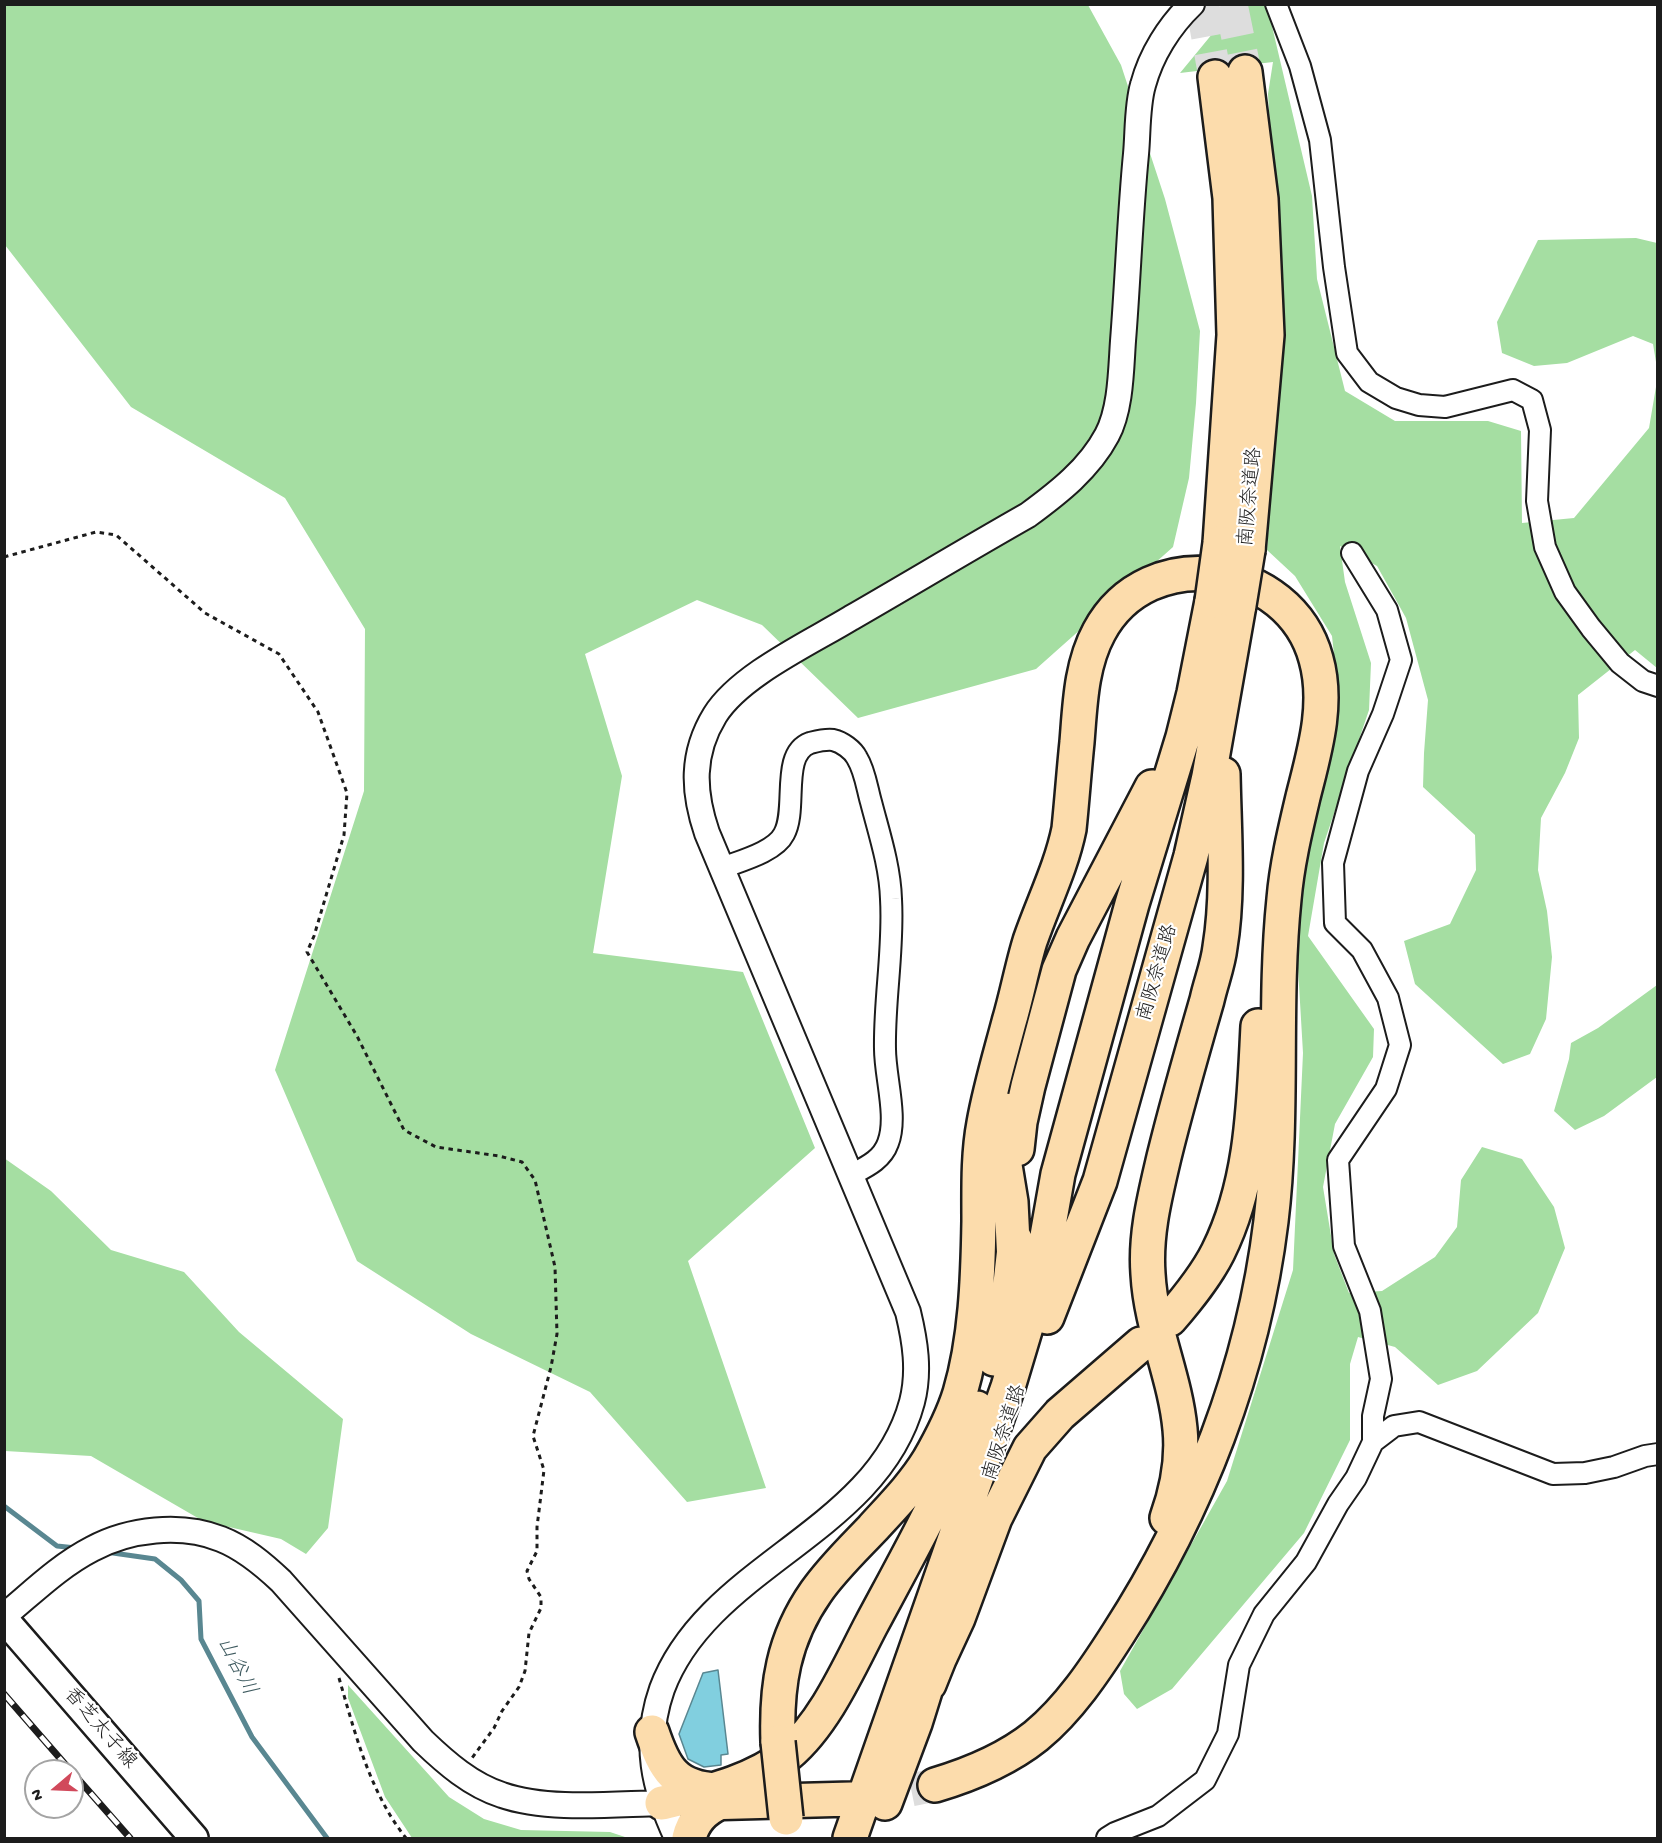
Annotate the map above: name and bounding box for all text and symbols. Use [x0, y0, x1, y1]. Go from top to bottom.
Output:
street label: 南阪奈道路 [1236, 446, 1268, 548]
street label: 南阪奈道路 [1134, 922, 1184, 1024]
street label: 南阪奈道路 [979, 1382, 1033, 1484]
water label: 山谷川 [209, 1633, 261, 1701]
street label: 香芝太子線 [57, 1683, 141, 1775]
north arrow [24, 1759, 84, 1819]
text: N [28, 1786, 49, 1802]

